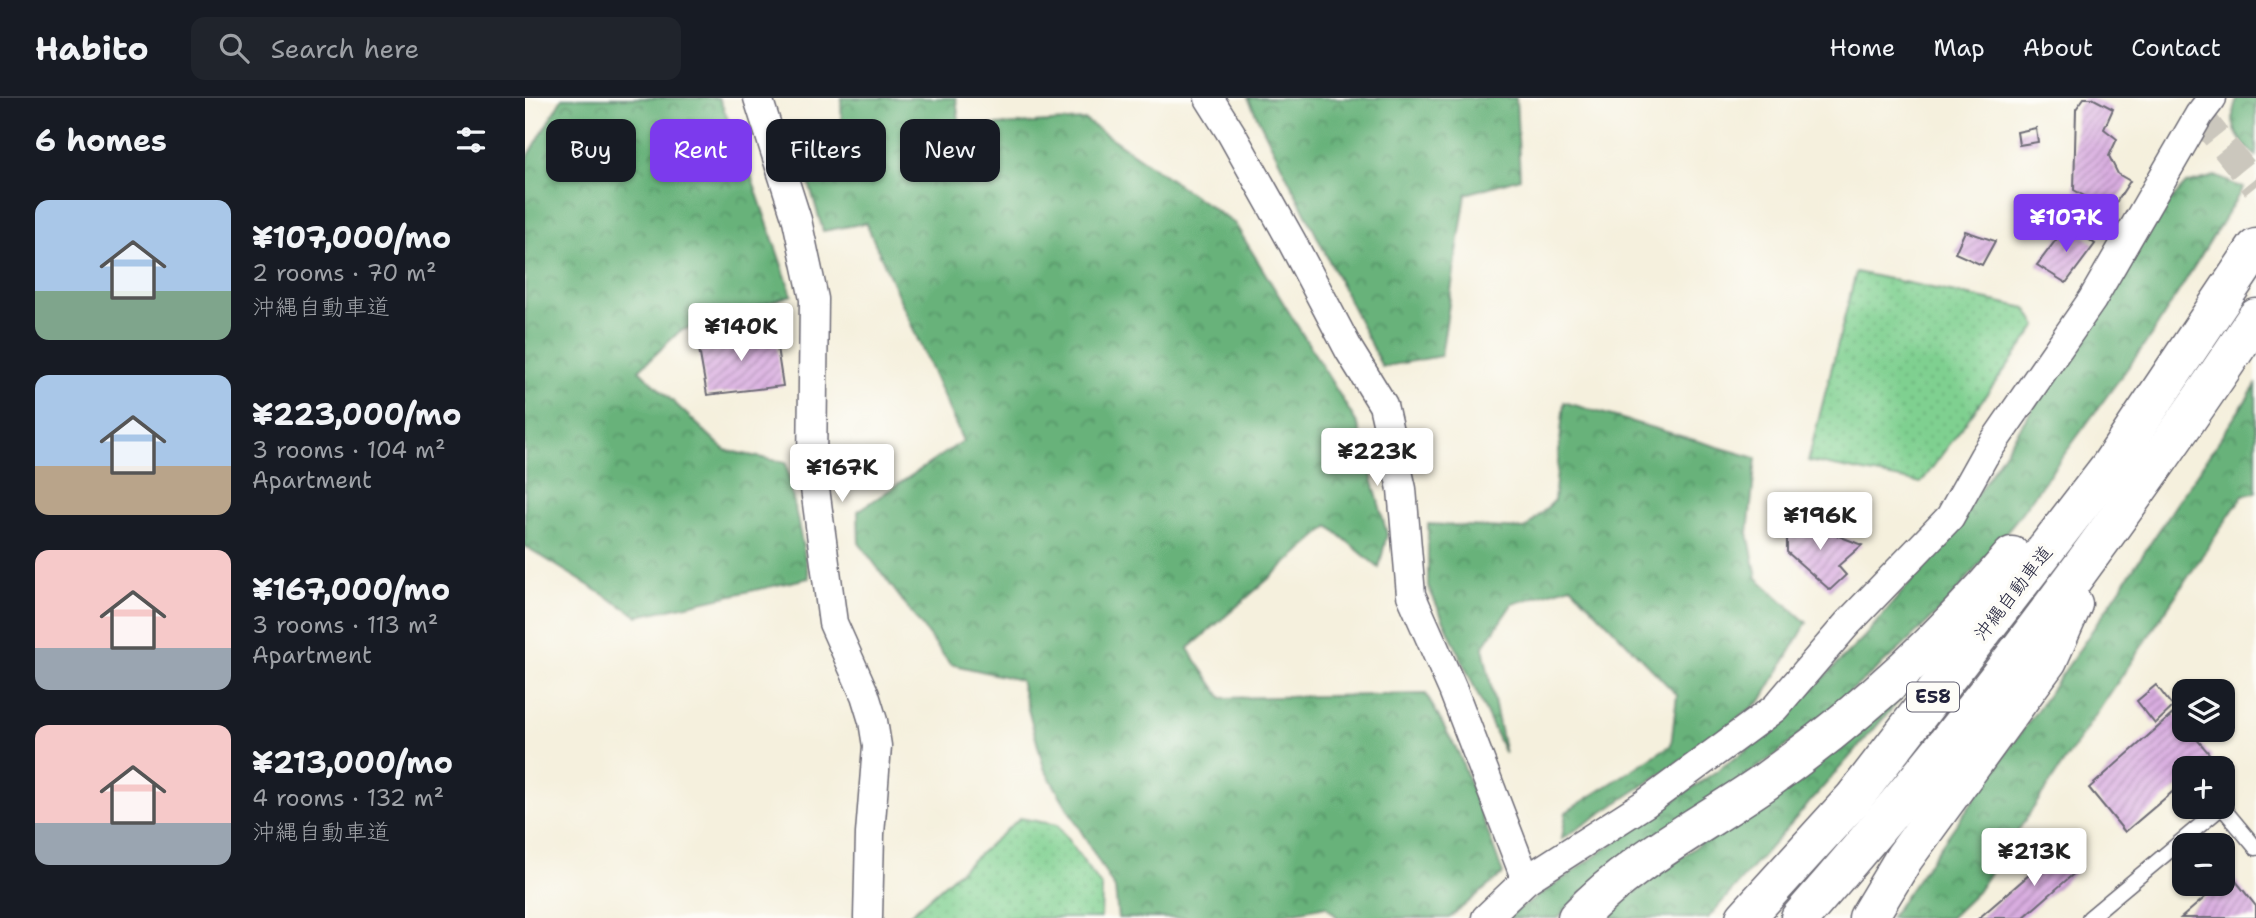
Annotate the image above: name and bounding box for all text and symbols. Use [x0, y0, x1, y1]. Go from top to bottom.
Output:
search box [191, 17, 681, 80]
text: Habito [35, 26, 149, 71]
icon: search [215, 29, 253, 67]
text: Search here [271, 31, 419, 66]
text: Home [1829, 32, 1895, 64]
text: Map [1933, 32, 1985, 64]
text: About [2023, 32, 2093, 64]
text: Contact [2131, 32, 2221, 64]
chip: Buy [546, 119, 636, 182]
chip: Rent [650, 119, 752, 182]
chip: Filters [766, 119, 886, 182]
chip: New [900, 119, 1000, 182]
text: 6 homes [35, 120, 167, 161]
icon: filters [452, 121, 490, 159]
pin: ¥107K [2017, 194, 2115, 254]
text: ¥107K [2030, 202, 2102, 232]
text: ¥107,000/mo [252, 217, 451, 258]
icon: home [91, 228, 175, 312]
text: 2 rooms · 70 m² [252, 258, 437, 288]
text: 沖縄自動車道 [252, 292, 390, 322]
pin: ¥140K [692, 303, 790, 363]
text: ¥140K [704, 311, 778, 341]
text: ¥223,000/mo [252, 394, 462, 435]
icon: home [91, 403, 175, 487]
pin: ¥223K [1328, 428, 1426, 488]
text: 3 rooms · 104 m² [252, 435, 445, 465]
text: ¥223K [1337, 436, 1417, 466]
pin: ¥167K [793, 444, 891, 504]
text: ¥167K [806, 452, 878, 482]
text: Apartment [252, 465, 372, 495]
pin: ¥196K [1771, 492, 1869, 552]
text: ¥196K [1783, 500, 1857, 530]
street label: 沖縄自動車道 [1968, 540, 2058, 646]
text: ¥167,000/mo [252, 569, 450, 610]
icon: home [91, 578, 175, 662]
text: 3 rooms · 113 m² [252, 610, 438, 640]
text: Apartment [252, 640, 372, 670]
map controls [2172, 679, 2235, 896]
button: layers [2172, 679, 2235, 742]
road number: E58 [1907, 682, 1959, 712]
text: ¥213,000/mo [252, 742, 453, 783]
icon: home [91, 753, 175, 837]
button: + [2172, 756, 2235, 819]
text: 4 rooms · 132 m² [252, 783, 444, 813]
text: 沖縄自動車道 [252, 817, 390, 847]
pin: ¥213K [1985, 828, 2083, 888]
button: − [2172, 833, 2235, 896]
text: ¥213K [1998, 836, 2070, 866]

